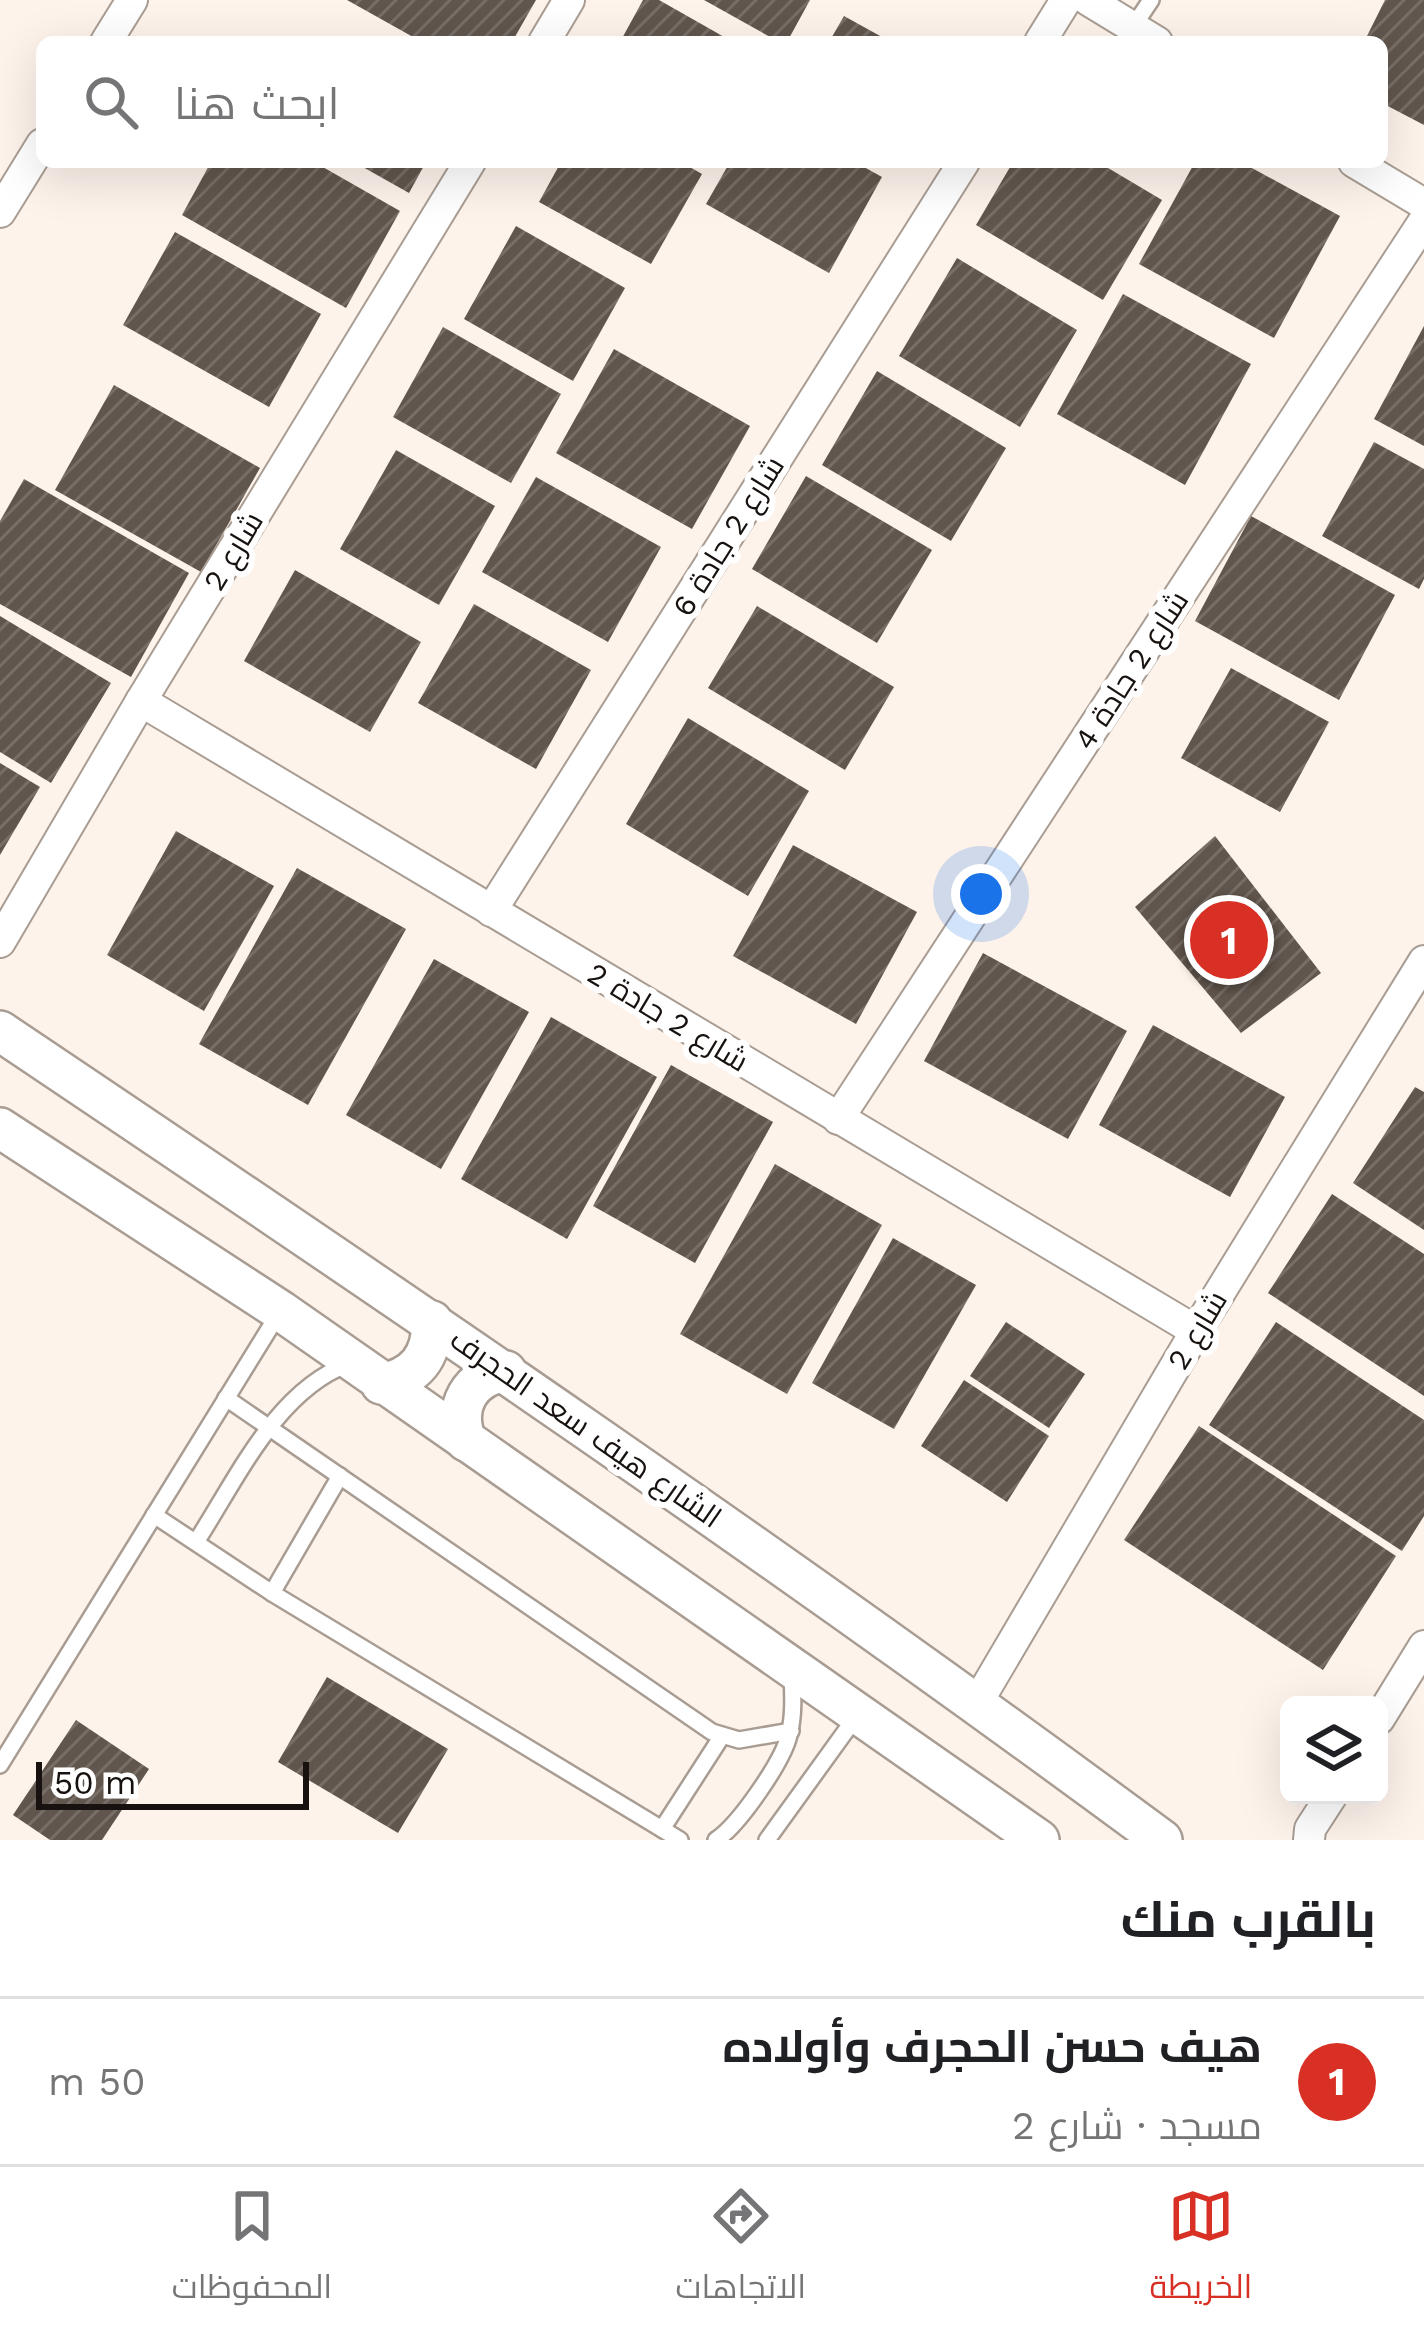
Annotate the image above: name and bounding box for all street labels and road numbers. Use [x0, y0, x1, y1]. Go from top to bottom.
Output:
street label: شارع 2 جادة 6 [665, 450, 794, 624]
street label: شارع 2 [196, 505, 273, 598]
street label: شارع 2 جادة 4 [1067, 584, 1198, 758]
street label: شارع 2 جادة 2 [580, 955, 755, 1081]
street label: شارع 2 [1160, 1284, 1237, 1377]
street label: الشارع هيف سعد الحجرف [442, 1321, 728, 1537]

